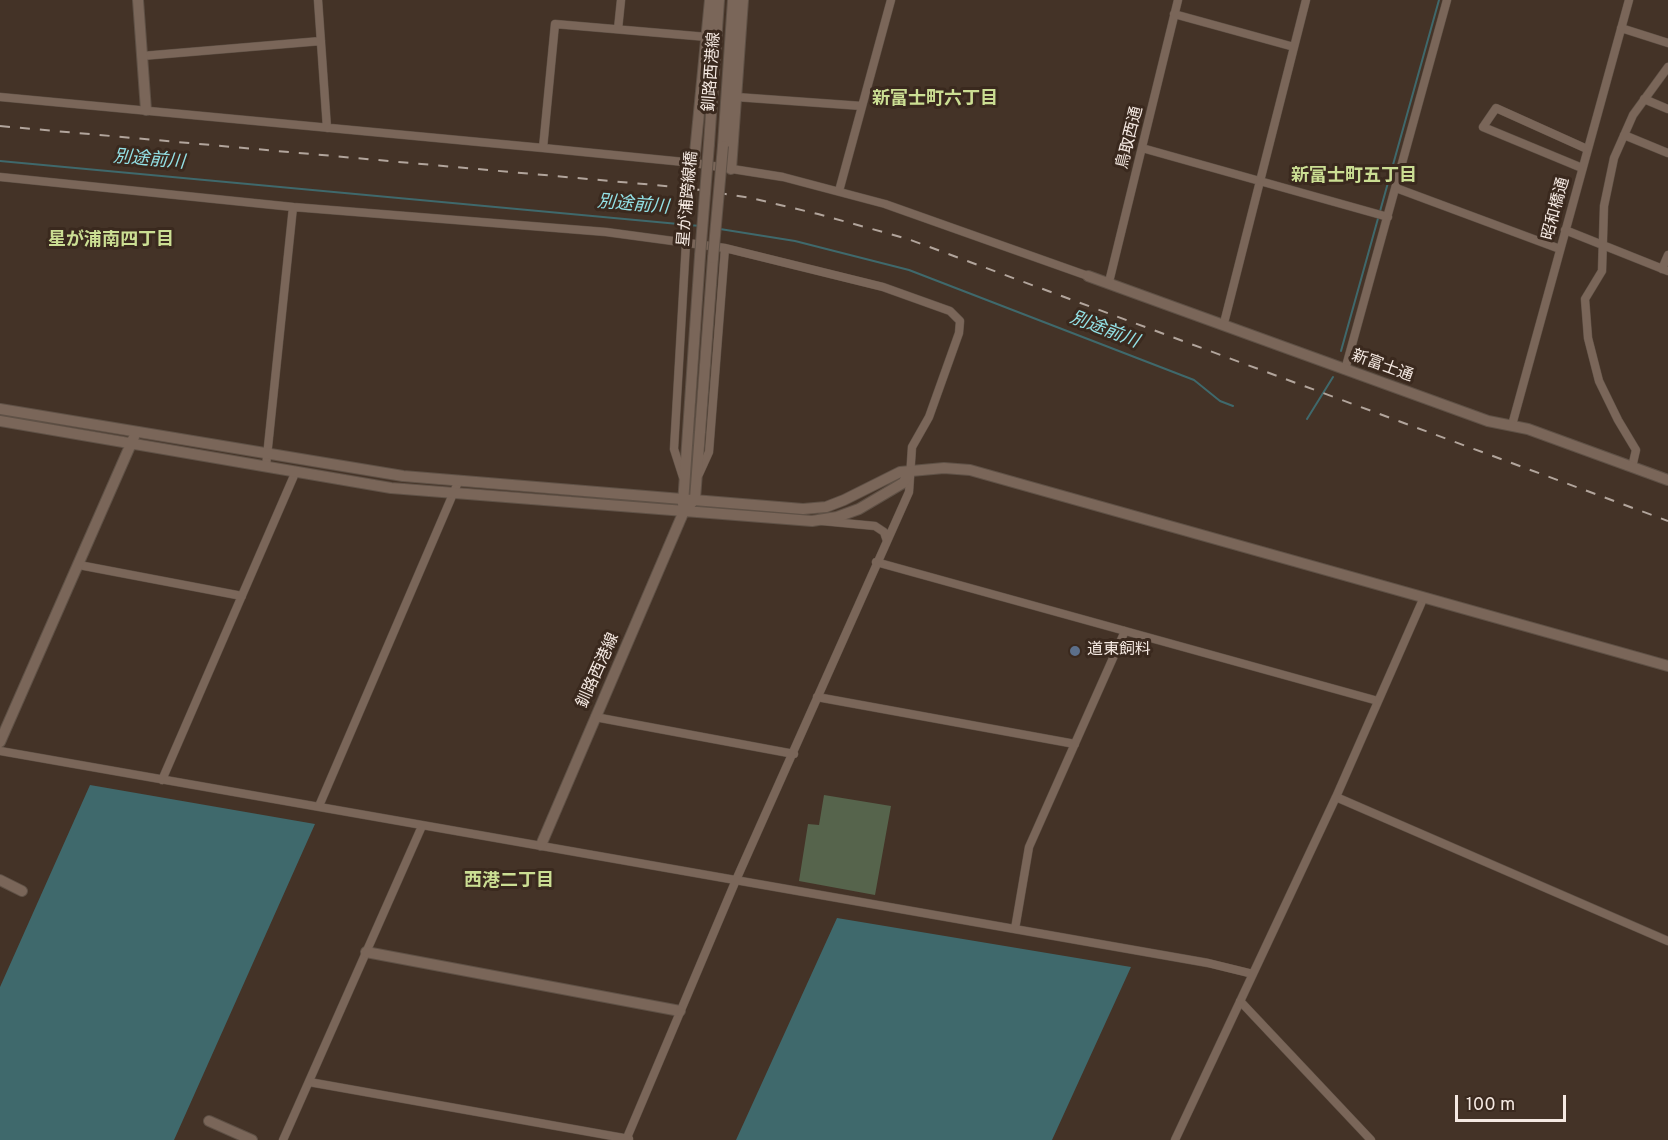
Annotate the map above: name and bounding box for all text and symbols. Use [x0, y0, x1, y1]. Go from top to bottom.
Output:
street label: 釧路西港線 [701, 31, 725, 113]
district label: 新富士町六丁目 [872, 89, 998, 111]
street label: 鳥取西通 [1114, 105, 1148, 171]
water label: 別途前川 [112, 147, 186, 175]
street label: 星が浦跨線橋 [675, 150, 703, 248]
district label: 新富士町五丁目 [1291, 166, 1417, 188]
street label: 昭和橋通 [1539, 176, 1575, 242]
water label: 別途前川 [596, 192, 670, 220]
district label: 星が浦南四丁目 [48, 230, 174, 252]
water label: 別途前川 [1067, 308, 1141, 354]
street label: 新富士通 [1349, 347, 1415, 387]
street label: 釧路西港線 [574, 631, 624, 711]
place label: 道東飼料 [1087, 641, 1151, 661]
marker: 道東飼料 [1068, 644, 1082, 658]
district label: 西港二丁目 [464, 871, 554, 893]
scale bar [1458, 1083, 1569, 1121]
text: 100 m [1466, 1094, 1515, 1117]

